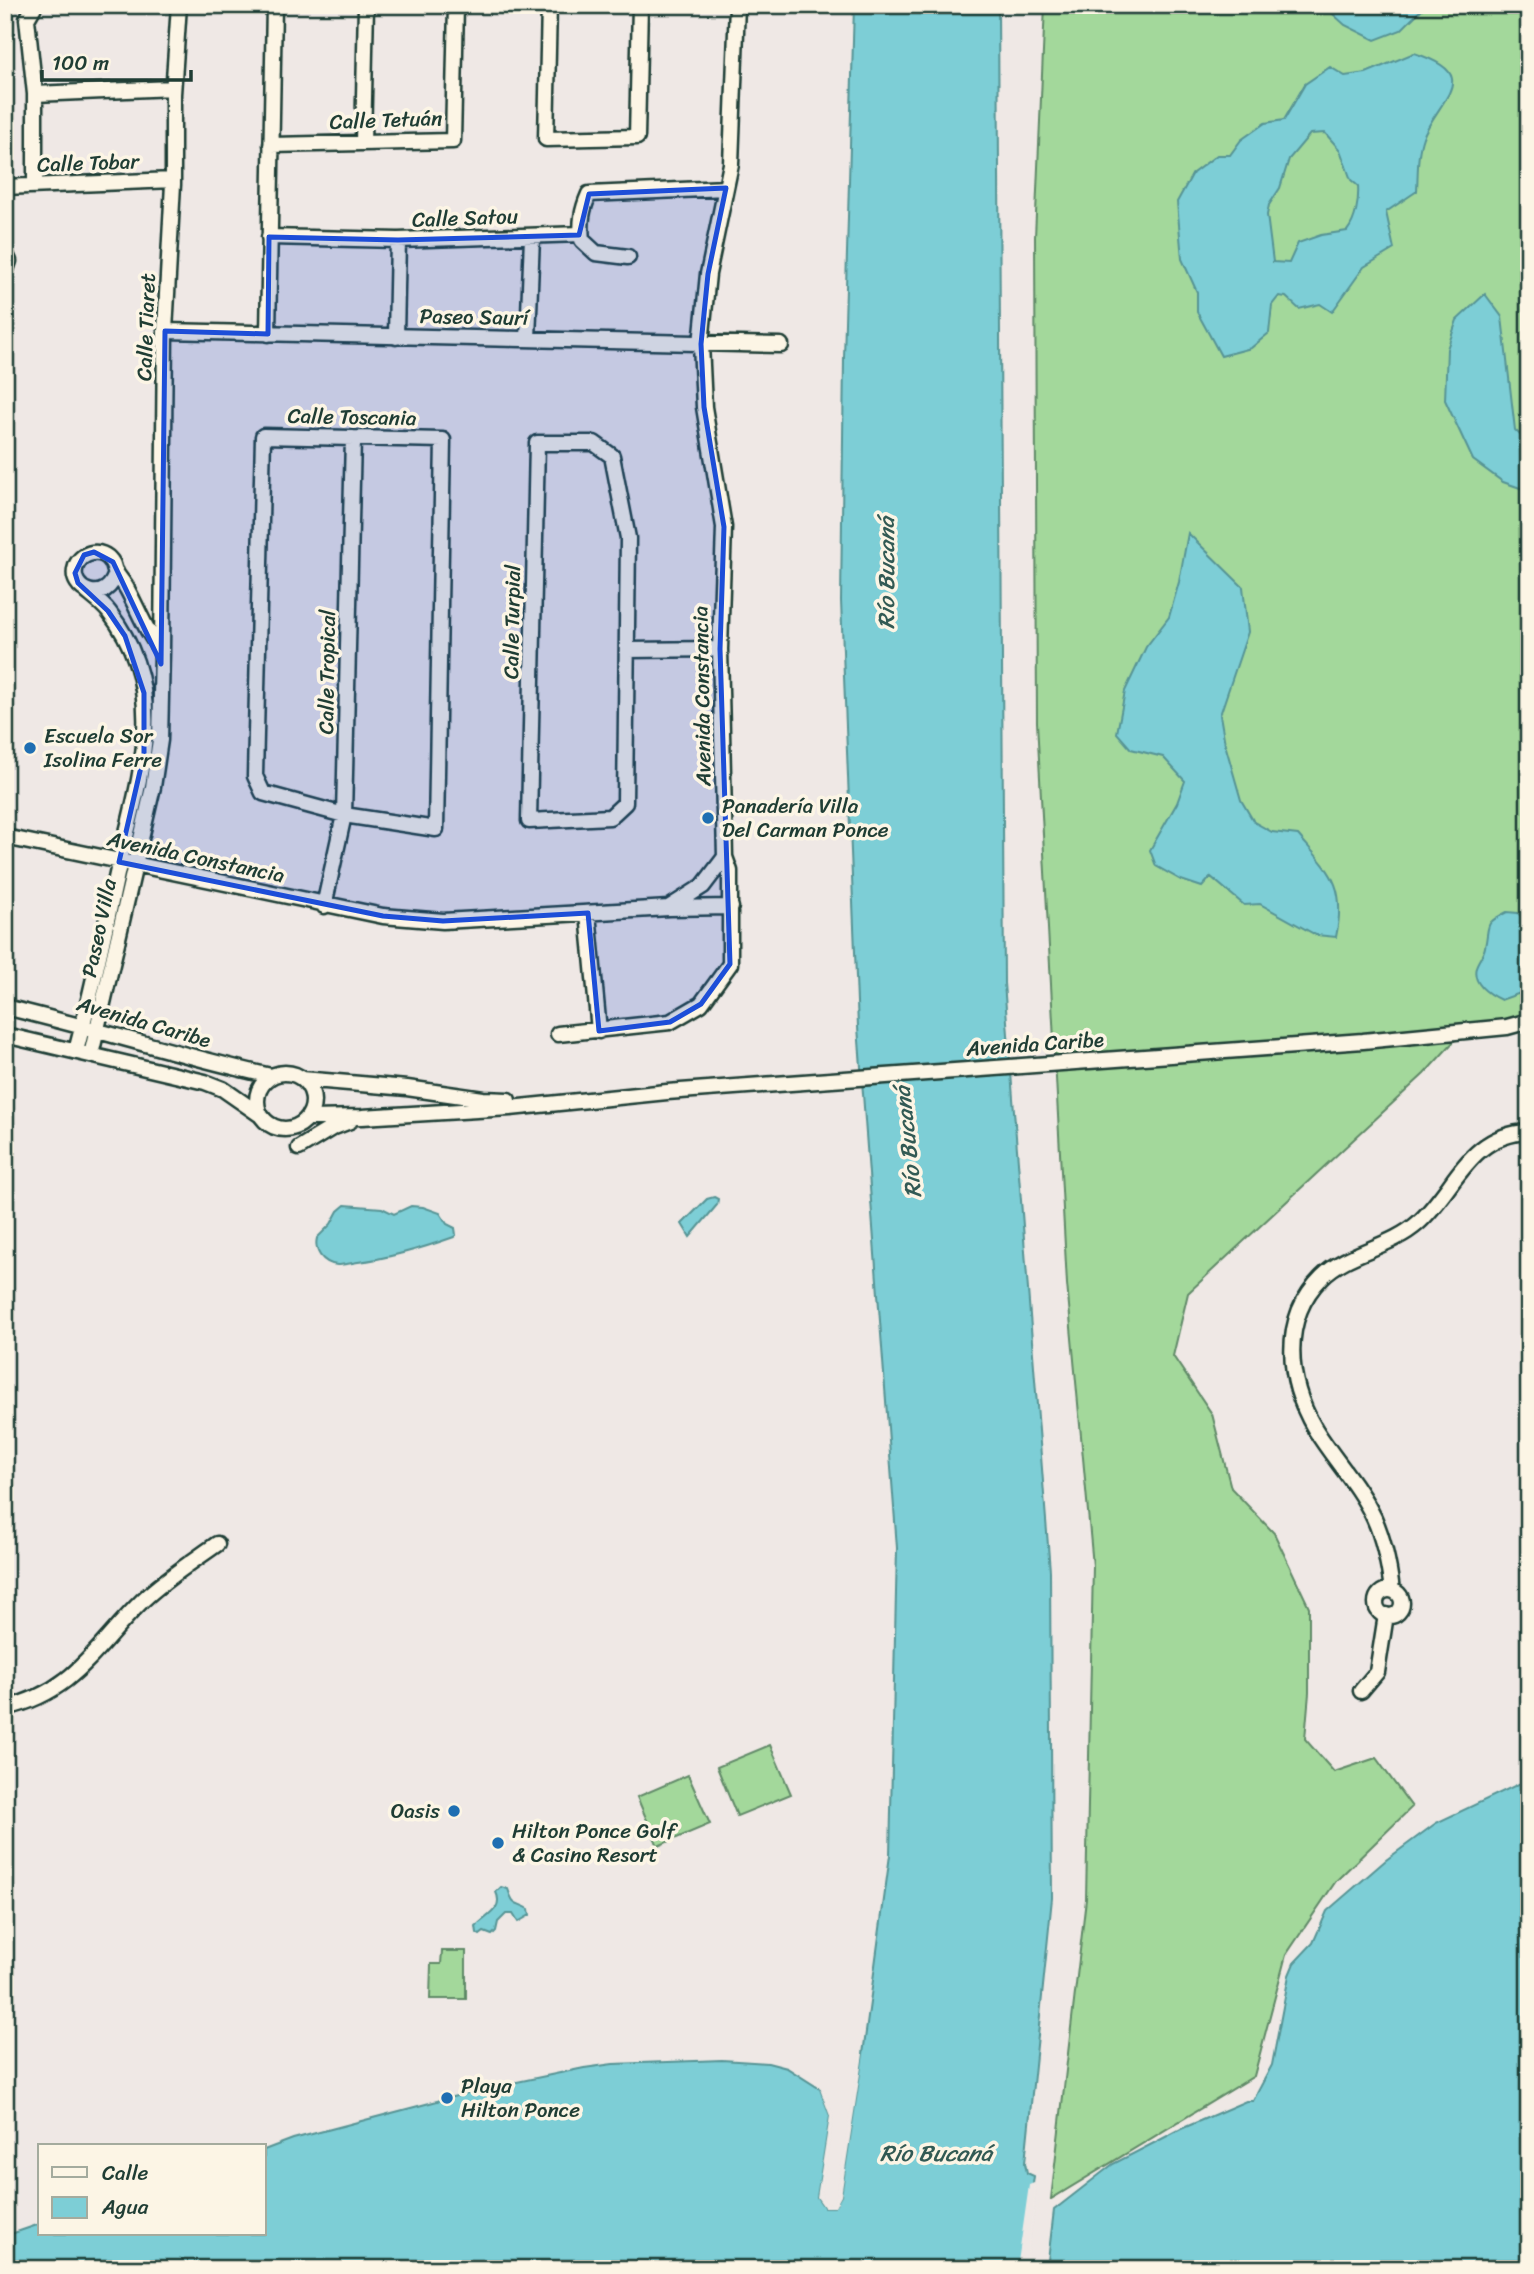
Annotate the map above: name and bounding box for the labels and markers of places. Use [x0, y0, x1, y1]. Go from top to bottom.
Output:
place label: Escuela Sor Isolina Ferre [43, 717, 162, 779]
marker: Escuela Sor Isolina Ferre [22, 740, 38, 756]
place label: Panadería Villa Del Carman Ponce [722, 787, 889, 849]
marker: Panadería Villa Del Carman Ponce [700, 810, 716, 826]
place label: Oasis [391, 1792, 440, 1830]
marker: Oasis [446, 1803, 462, 1819]
place label: Hilton Ponce Golf & Casino Resort [512, 1812, 678, 1874]
marker: Hilton Ponce Golf & Casino Resort [490, 1835, 506, 1851]
place label: Playa Hilton Ponce [461, 2067, 580, 2129]
marker: Playa Hilton Ponce [439, 2090, 455, 2106]

